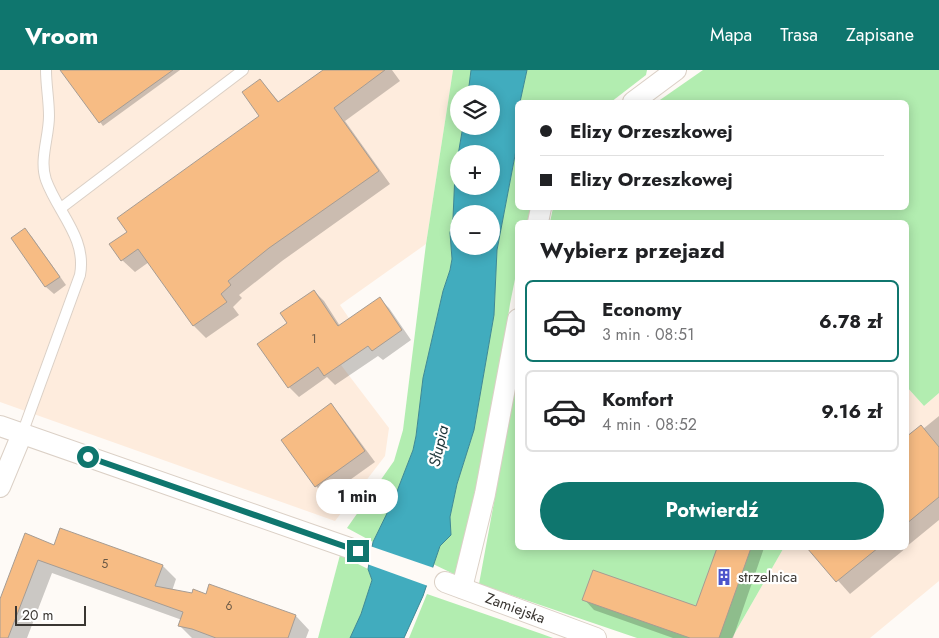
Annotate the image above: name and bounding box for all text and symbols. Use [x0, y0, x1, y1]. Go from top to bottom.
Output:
text: Vroom [25, 18, 98, 53]
text: Mapa [710, 22, 752, 48]
text: Trasa [780, 22, 818, 48]
text: Zapisane [846, 22, 914, 48]
map controls [450, 85, 500, 255]
button: layers [450, 85, 500, 135]
text: Elizy Orzeszkowej [570, 118, 733, 145]
button: + [450, 145, 500, 195]
text: Elizy Orzeszkowej [570, 166, 733, 193]
button: − [450, 205, 500, 255]
text: Wybierz przejazd [540, 234, 725, 266]
text: Economy [602, 296, 682, 323]
icon: car [542, 299, 587, 344]
text: 6.78 zł [819, 308, 882, 335]
text: 3 min · 08:51 [602, 323, 694, 346]
house number: 1 [311, 330, 317, 348]
text: Komfort [602, 386, 673, 413]
icon: car [542, 389, 587, 434]
text: 9.16 zł [821, 398, 882, 425]
text: 4 min · 08:52 [602, 413, 697, 436]
water label: Słupia [423, 423, 454, 469]
route start [77, 446, 99, 468]
callout: 1 min [317, 478, 399, 514]
button: Potwierdź [540, 482, 884, 540]
text: 1 min [337, 485, 377, 508]
route end [347, 540, 369, 562]
house number: 5 [102, 555, 109, 573]
place label: strzelnica [738, 566, 797, 588]
building icon: strzelnica [714, 567, 734, 587]
street label: Zamiejska [482, 587, 548, 629]
house number: 6 [226, 597, 233, 615]
scale bar [15, 603, 86, 626]
text: 20 m [22, 605, 54, 625]

